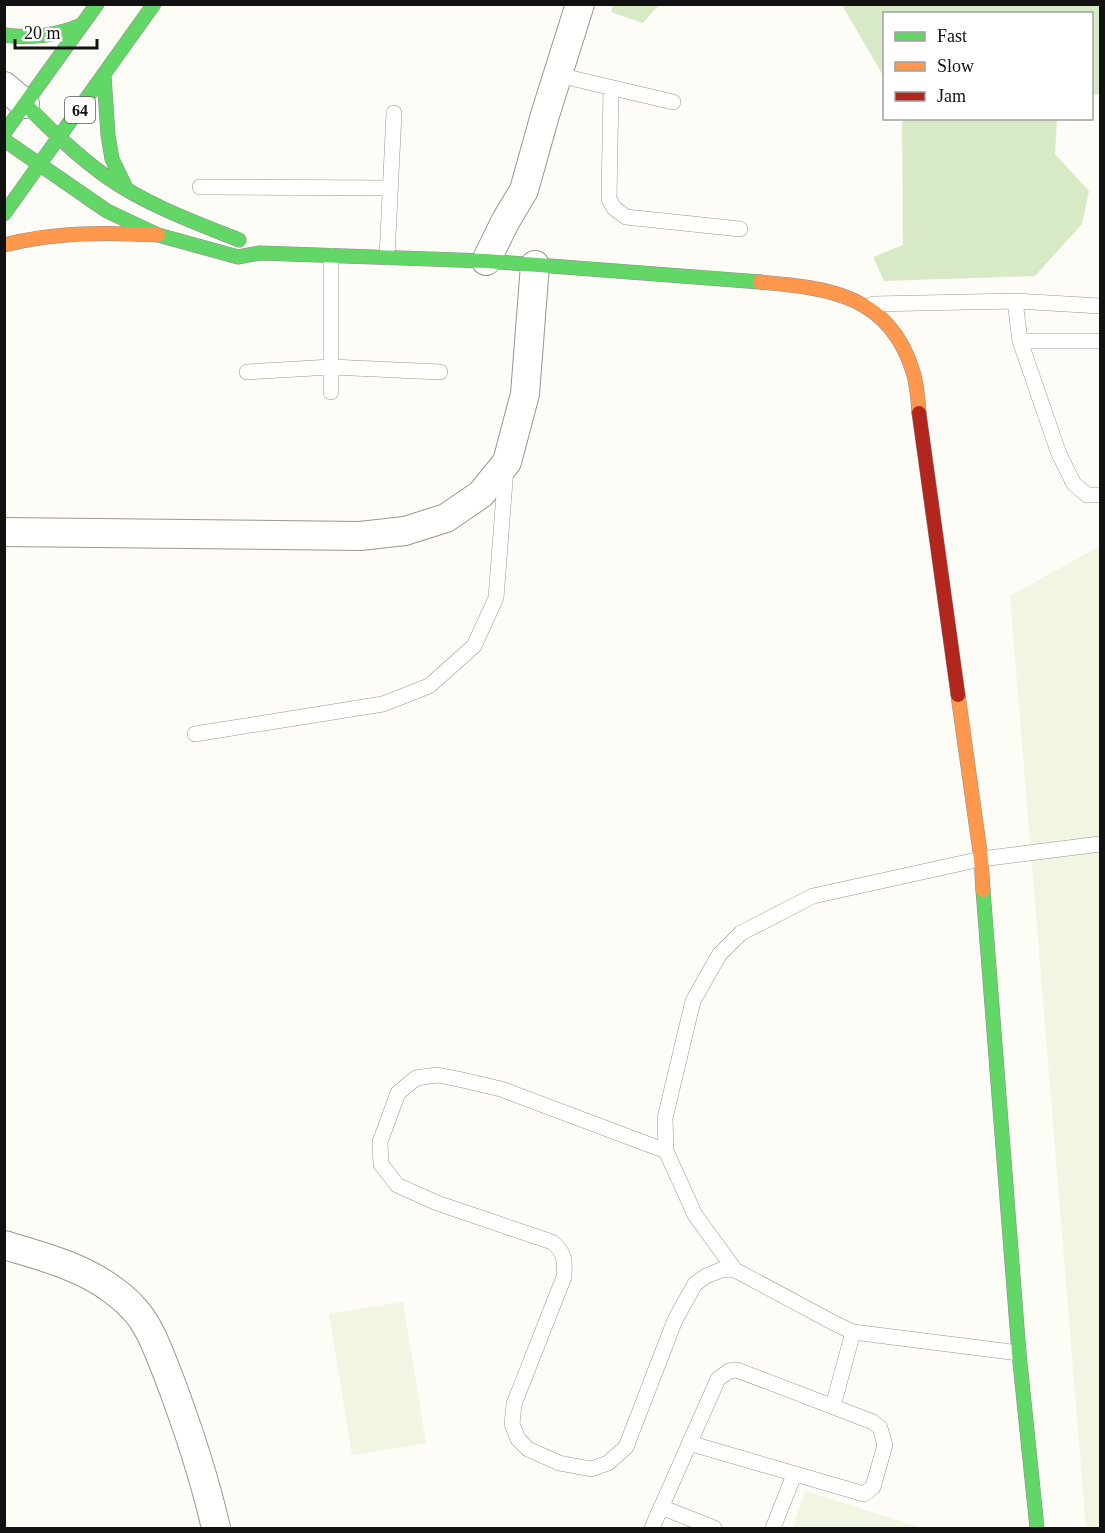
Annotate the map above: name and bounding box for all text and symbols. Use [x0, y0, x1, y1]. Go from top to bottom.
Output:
scale bar [15, 12, 98, 50]
legend [883, 12, 1093, 120]
text: 20 m [24, 23, 61, 43]
text: Fast [937, 26, 967, 46]
text: Slow [937, 56, 974, 76]
text: Jam [937, 86, 966, 106]
road number: 64 [65, 97, 95, 123]

